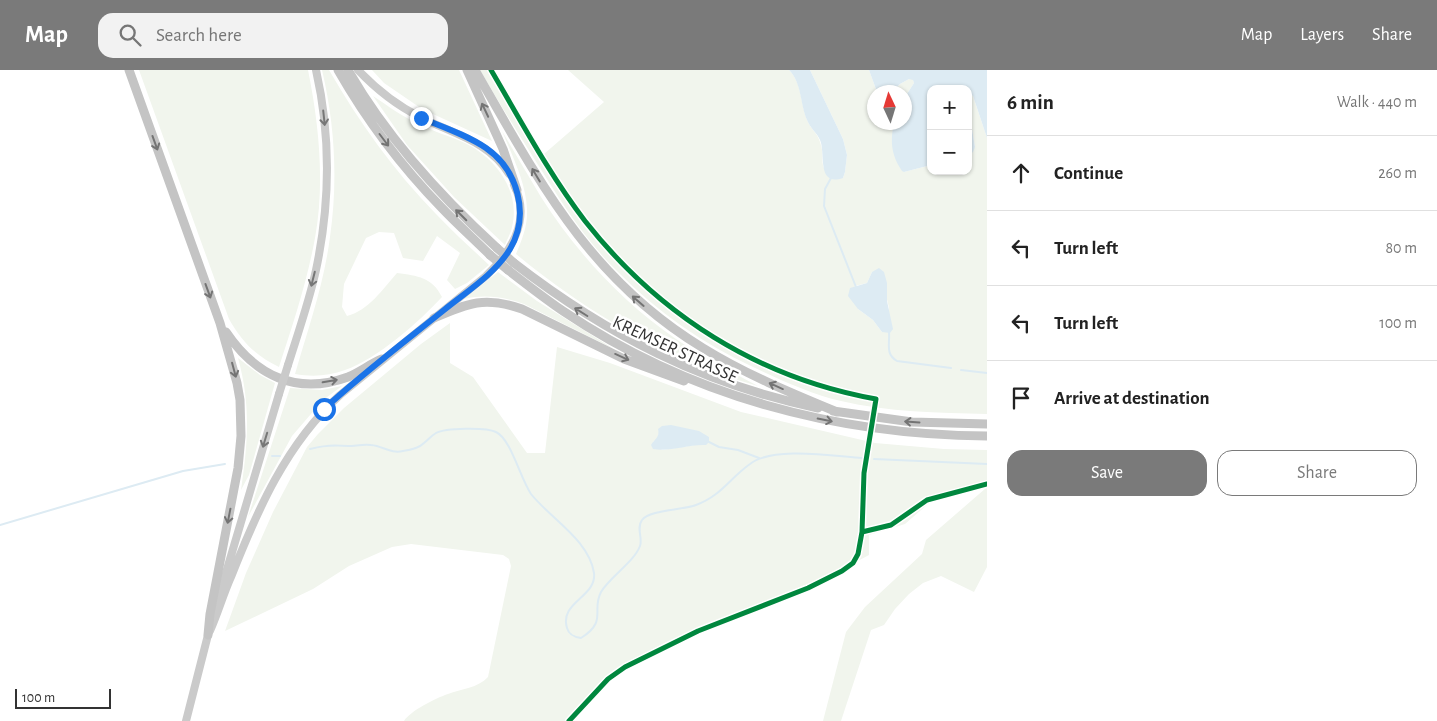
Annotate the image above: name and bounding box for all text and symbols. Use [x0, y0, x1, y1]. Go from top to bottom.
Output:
search box [98, 13, 448, 58]
icon: search [116, 21, 144, 49]
text: Map [25, 23, 68, 47]
text: Search here [156, 26, 242, 45]
text: Map [1241, 26, 1272, 44]
text: Layers [1300, 26, 1344, 44]
text: Share [1372, 26, 1412, 44]
north arrow [867, 85, 912, 130]
map controls [927, 85, 972, 175]
button: + [927, 85, 972, 130]
text: 6 min [1007, 92, 1054, 113]
text: Walk · 440 m [1337, 94, 1417, 110]
one-way arrow [480, 103, 490, 118]
route end [410, 107, 433, 130]
one-way arrow [319, 110, 329, 126]
button: − [927, 130, 972, 175]
one-way arrow [379, 133, 389, 147]
one-way arrow [151, 135, 160, 150]
icon: ahead [1007, 159, 1035, 187]
text: Continue [1054, 164, 1123, 183]
text: 260 m [1378, 165, 1417, 181]
one-way arrow [531, 169, 541, 183]
one-way arrow [454, 209, 467, 221]
icon: left [1007, 234, 1035, 262]
text: Turn left [1054, 239, 1118, 258]
text: 80 m [1386, 240, 1417, 256]
one-way arrow [308, 271, 318, 287]
one-way arrow [204, 283, 213, 298]
one-way arrow [632, 295, 645, 306]
one-way arrow [575, 306, 589, 316]
icon: left [1007, 309, 1035, 337]
street label: KREMSER STRASSE [610, 313, 741, 387]
text: Turn left [1054, 314, 1118, 333]
text: 100 m [1379, 315, 1417, 331]
one-way arrow [614, 353, 629, 363]
one-way arrow [229, 362, 239, 378]
one-way arrow [321, 376, 337, 386]
one-way arrow [769, 380, 784, 390]
icon: arrive [1007, 384, 1035, 412]
text: Arrive at destination [1054, 389, 1210, 408]
route start [313, 398, 336, 421]
one-way arrow [817, 416, 833, 425]
one-way arrow [905, 417, 921, 426]
one-way arrow [259, 432, 269, 448]
button: Save [1007, 450, 1207, 496]
button: Share [1217, 450, 1417, 496]
one-way arrow [224, 508, 234, 524]
scale bar [15, 686, 111, 709]
text: 100 m [22, 691, 55, 705]

